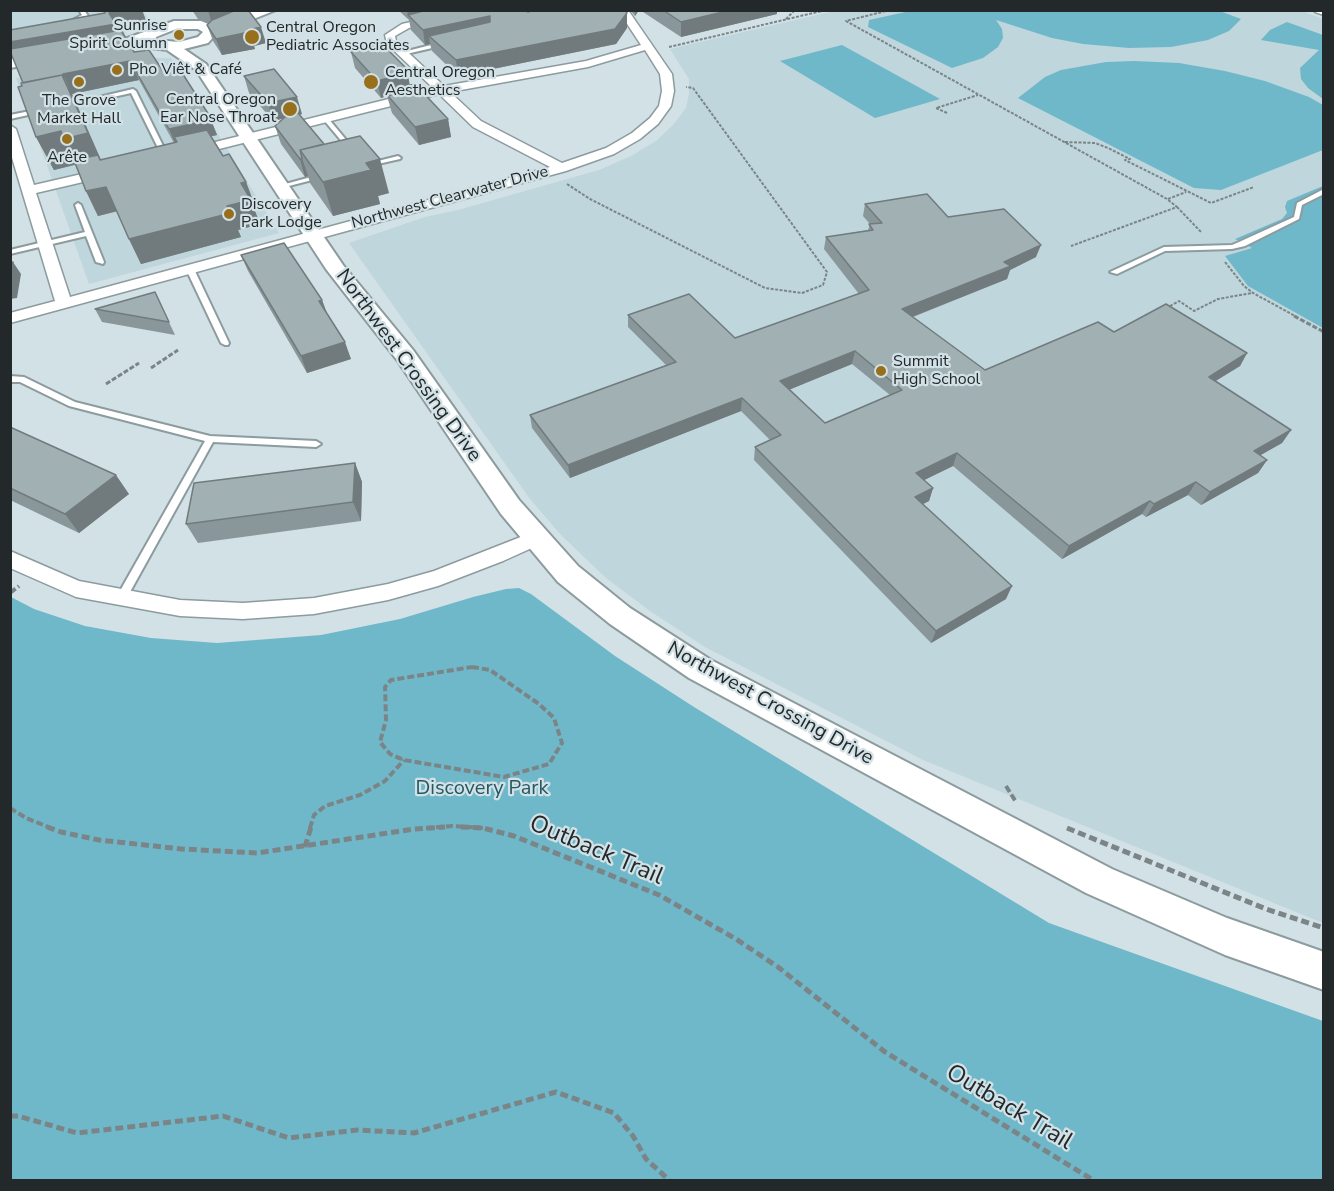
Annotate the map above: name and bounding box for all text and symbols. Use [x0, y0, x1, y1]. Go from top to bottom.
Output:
place label: Sunrise Spirit Column [69, 16, 167, 54]
place label: Central Oregon Pediatric Associates [266, 18, 410, 56]
marker: Sunrise Spirit Column [172, 28, 186, 42]
marker: Central Oregon Pediatric Associates [243, 28, 261, 46]
place label: Pho Viêt & Café [129, 60, 242, 80]
marker: Pho Viêt & Café [110, 63, 124, 77]
place label: Central Oregon Aesthetics [385, 63, 495, 101]
marker: Central Oregon Aesthetics [362, 73, 380, 91]
marker: The Grove Market Hall [72, 75, 86, 89]
place label: Central Oregon Ear Nose Throat [160, 90, 276, 128]
place label: The Grove Market Hall [37, 91, 121, 129]
marker: Central Oregon Ear Nose Throat [281, 100, 299, 118]
marker: Arête [60, 132, 74, 146]
place label: Arête [47, 148, 87, 168]
street label: Northwest Clearwater Drive [350, 162, 550, 234]
place label: Discovery Park Lodge [241, 195, 322, 233]
marker: Discovery Park Lodge [222, 207, 236, 221]
street label: Northwest Crossing Drive [330, 265, 486, 467]
place label: Summit High School [893, 352, 980, 390]
marker: Summit High School [874, 364, 888, 378]
street label: Northwest Crossing Drive [663, 637, 877, 771]
park label: Discovery Park [415, 777, 549, 801]
street label: Outback Trail [525, 810, 667, 892]
street label: Outback Trail [940, 1059, 1078, 1157]

